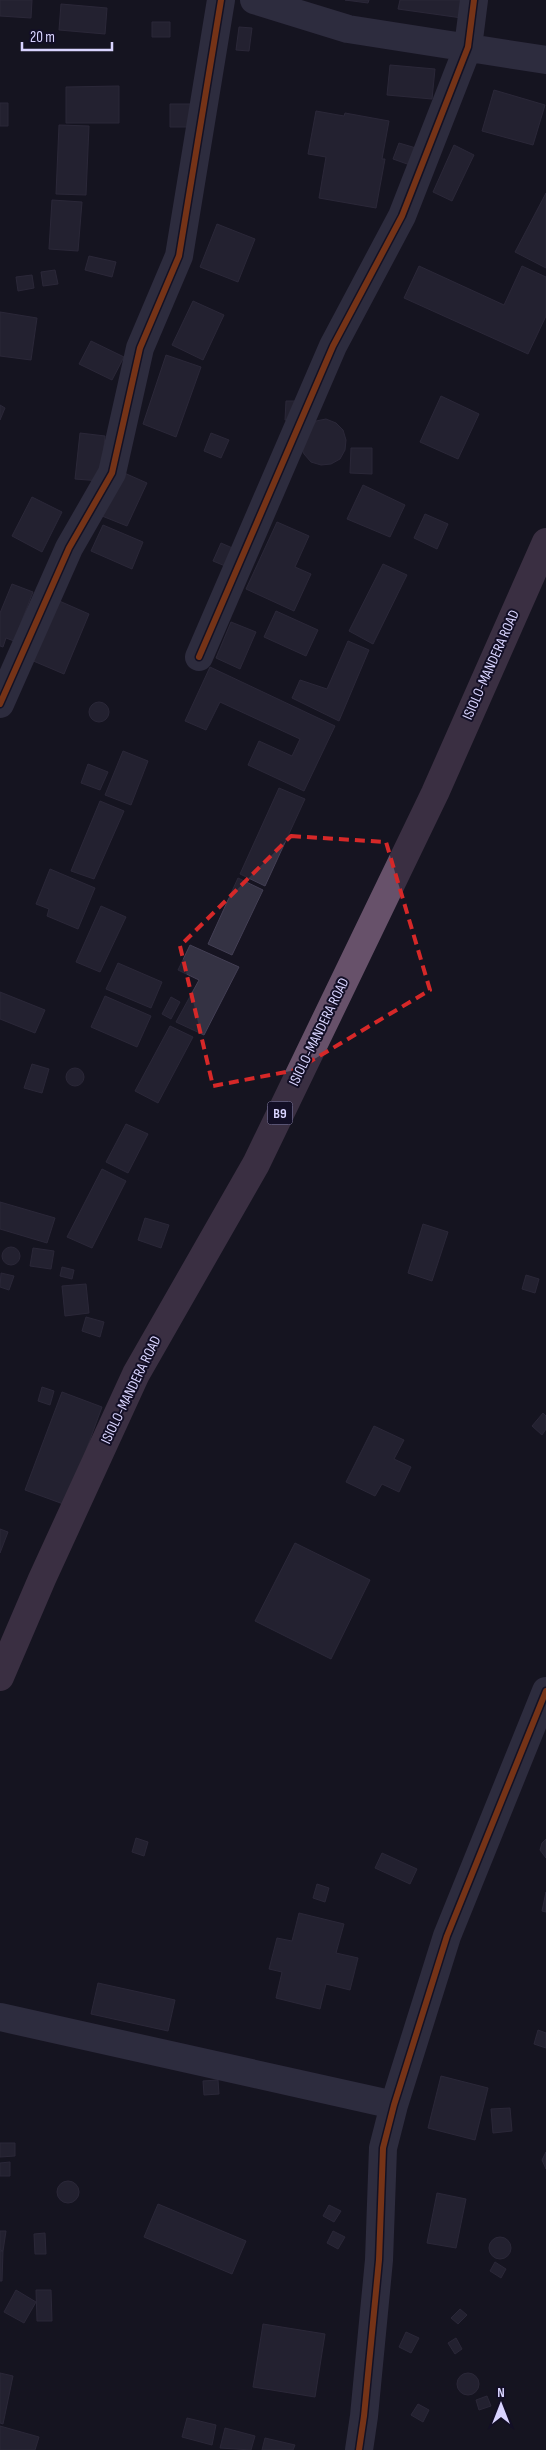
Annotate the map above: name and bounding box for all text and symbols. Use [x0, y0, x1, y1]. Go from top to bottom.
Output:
scale bar [22, 20, 112, 52]
text: 20 m [30, 28, 55, 47]
street label: ISIOLO-MANDERA ROAD [458, 607, 524, 723]
street label: ISIOLO-MANDERA ROAD [285, 975, 353, 1089]
road number: B9 [268, 1102, 292, 1124]
street label: ISIOLO-MANDERA ROAD [97, 1333, 165, 1447]
north arrow [476, 2380, 526, 2430]
text: N [497, 2384, 505, 2401]

